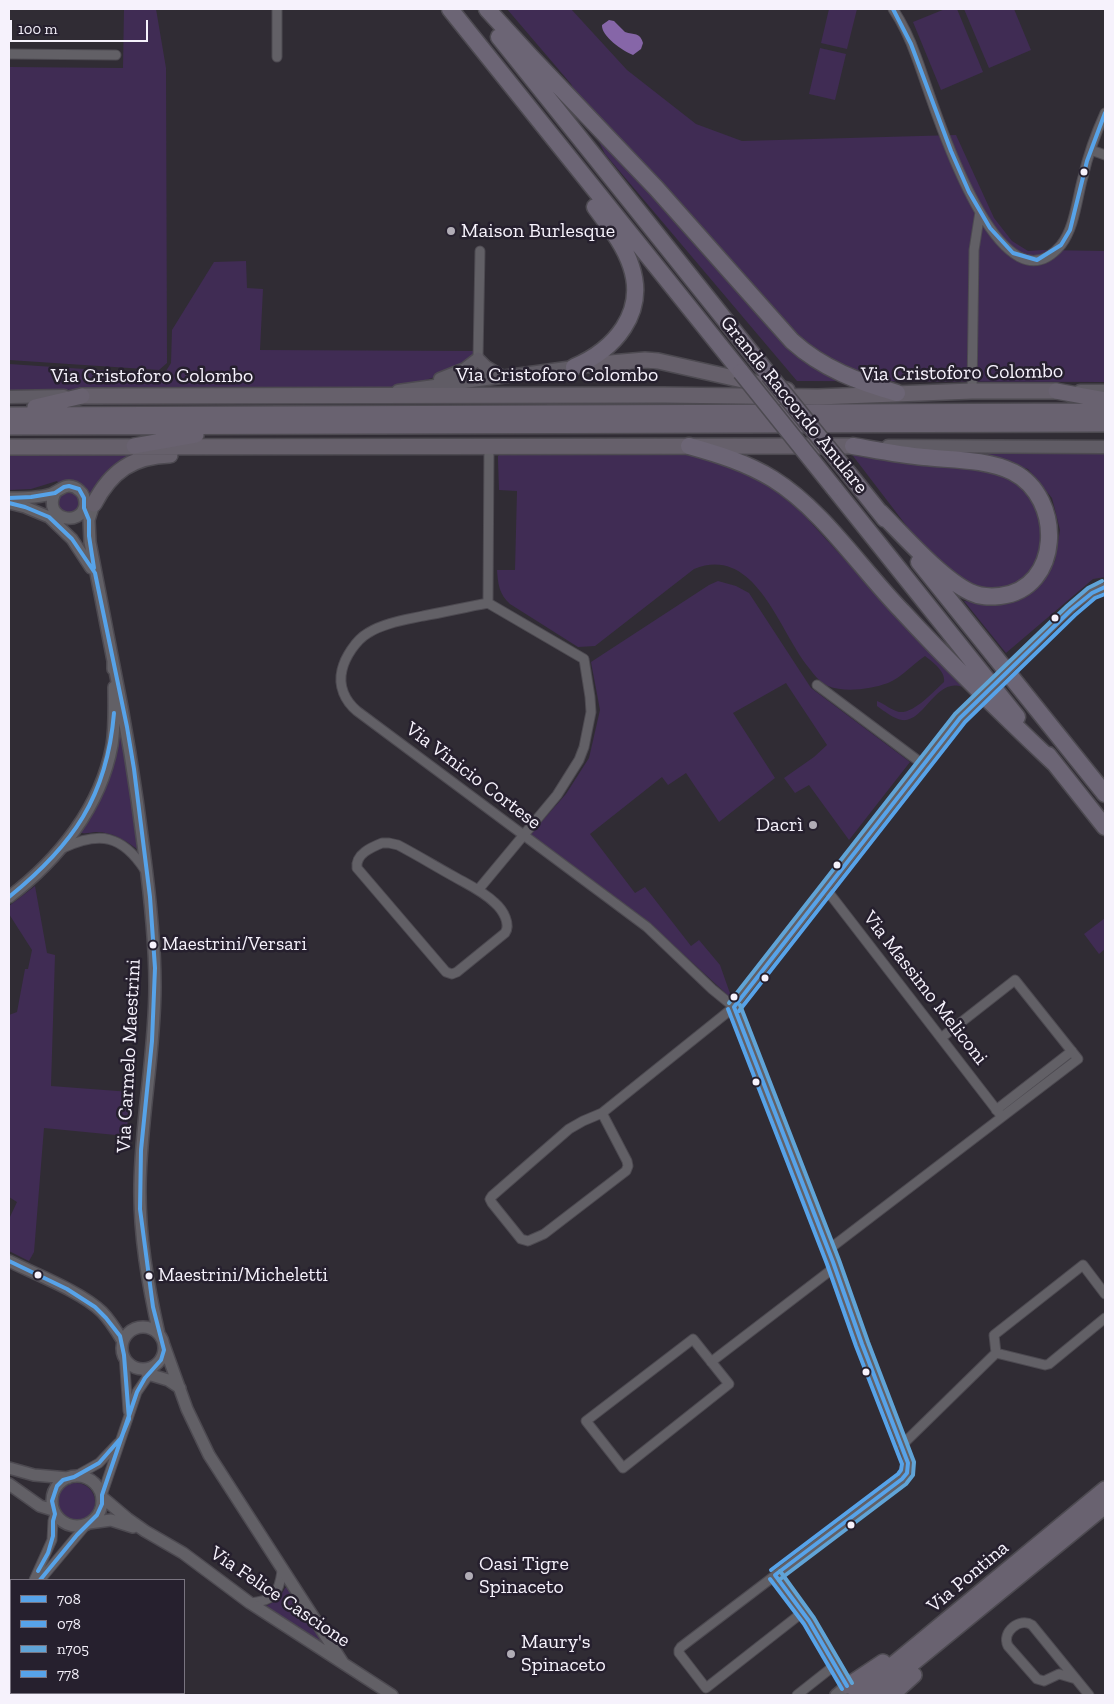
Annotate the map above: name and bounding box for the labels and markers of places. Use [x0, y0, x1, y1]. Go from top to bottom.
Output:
unlabelled marker [1079, 167, 1089, 177]
place label: Maison Burlesque [461, 219, 615, 243]
marker: Maison Burlesque [445, 225, 457, 237]
unlabelled marker [1050, 613, 1060, 623]
place label: Dacrì [756, 813, 803, 837]
marker: Dacrì [807, 819, 819, 831]
unlabelled marker [832, 860, 842, 870]
place label: Maestrini/Versari [162, 934, 307, 956]
marker: Maestrini/Versari [148, 940, 158, 950]
unlabelled marker [760, 973, 770, 983]
unlabelled marker [729, 992, 739, 1002]
unlabelled marker [751, 1077, 761, 1087]
place label: Maestrini/Micheletti [158, 1265, 328, 1287]
unlabelled marker [33, 1270, 43, 1280]
marker: Maestrini/Micheletti [144, 1271, 154, 1281]
unlabelled marker [861, 1367, 871, 1377]
unlabelled marker [846, 1520, 856, 1530]
place label: Oasi Tigre Spinaceto [479, 1552, 569, 1599]
marker: Oasi Tigre Spinaceto [463, 1570, 475, 1582]
place label: Maury's Spinaceto [521, 1630, 606, 1677]
marker: Maury's Spinaceto [505, 1648, 517, 1660]

